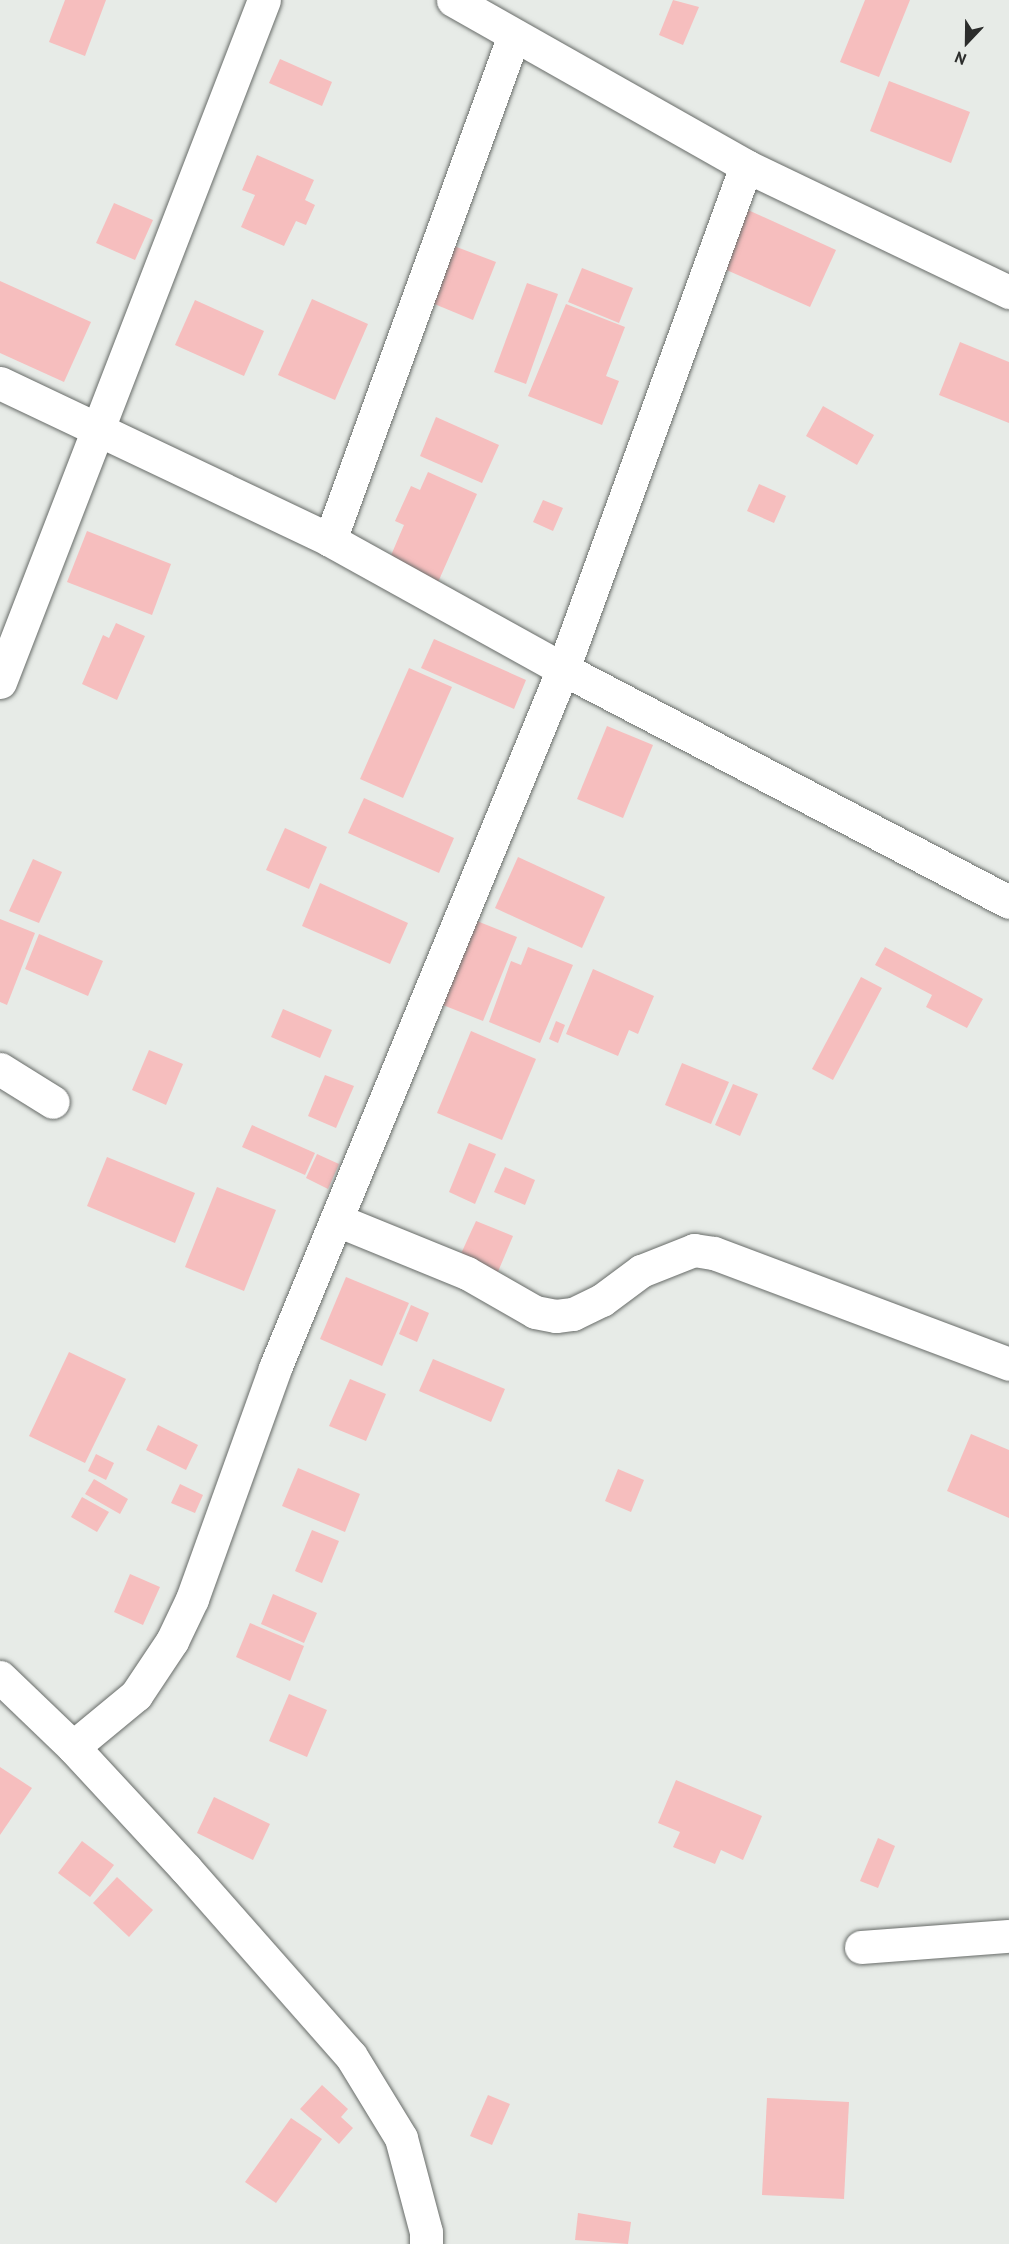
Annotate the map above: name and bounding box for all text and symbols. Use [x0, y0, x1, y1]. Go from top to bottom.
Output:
north arrow [937, 12, 997, 72]
text: N [952, 47, 969, 70]

